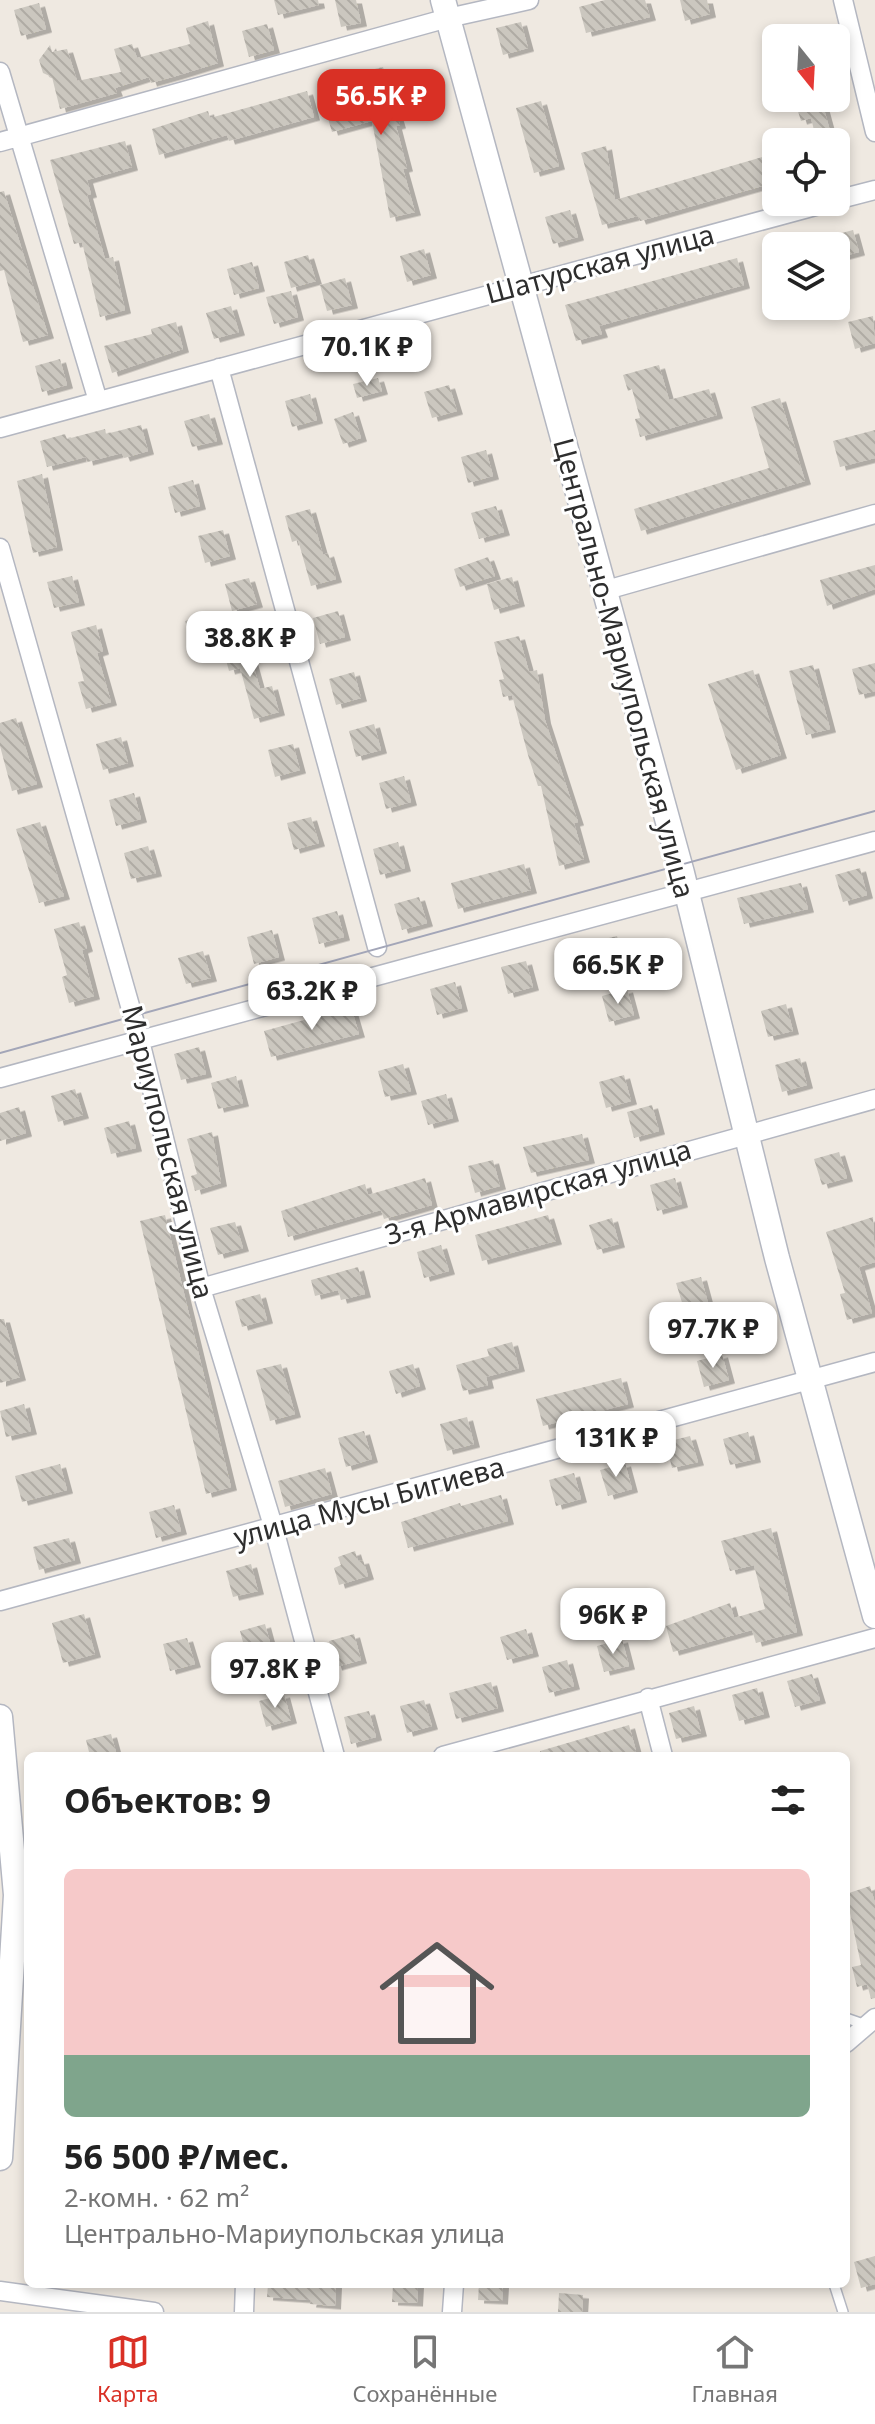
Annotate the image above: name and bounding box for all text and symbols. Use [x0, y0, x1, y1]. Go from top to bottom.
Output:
north arrow [762, 24, 850, 112]
map controls [762, 24, 850, 320]
pin: 56.5K ₽ [307, 69, 455, 137]
text: 56.5K ₽ [335, 77, 427, 113]
button: locate [762, 128, 850, 216]
street label: Шатурская улица [481, 214, 718, 312]
button: layers [762, 232, 850, 320]
pin: 70.1K ₽ [293, 320, 441, 388]
text: 70.1K ₽ [321, 328, 413, 364]
street label: Центрально-Мариупольская улица [545, 433, 705, 902]
pin: 38.8K ₽ [176, 611, 324, 679]
text: 38.8K ₽ [204, 619, 296, 655]
pin: 66.5K ₽ [544, 938, 692, 1006]
text: 66.5K ₽ [572, 946, 664, 982]
pin: 63.2K ₽ [238, 964, 386, 1032]
text: 63.2K ₽ [266, 972, 358, 1008]
street label: Мариупольская улица [114, 1001, 224, 1303]
street label: 3-я Армавирская улица [380, 1129, 695, 1253]
pin: 97.7K ₽ [639, 1302, 787, 1370]
text: 97.7K ₽ [667, 1310, 759, 1346]
pin: 131K ₽ [551, 1411, 681, 1479]
text: 131K ₽ [574, 1419, 658, 1455]
street label: улица Мусы Бигиева [229, 1447, 508, 1555]
pin: 96K ₽ [557, 1588, 669, 1656]
text: 96K ₽ [578, 1596, 648, 1632]
pin: 97.8K ₽ [201, 1642, 349, 1710]
text: 97.8K ₽ [229, 1650, 321, 1686]
text: Объектов: 9 [64, 1777, 271, 1823]
icon: filters [766, 1778, 810, 1822]
icon: home [365, 1921, 509, 2065]
text: 56 500 ₽/мес. [64, 2133, 289, 2179]
text: 2-комн. · 62 m² [64, 2179, 249, 2215]
text: Центрально-Мариупольская улица [64, 2215, 505, 2251]
tab: Карта [97, 2330, 158, 2408]
tab: Сохранённые [352, 2330, 497, 2408]
tab: Главная [691, 2330, 778, 2408]

